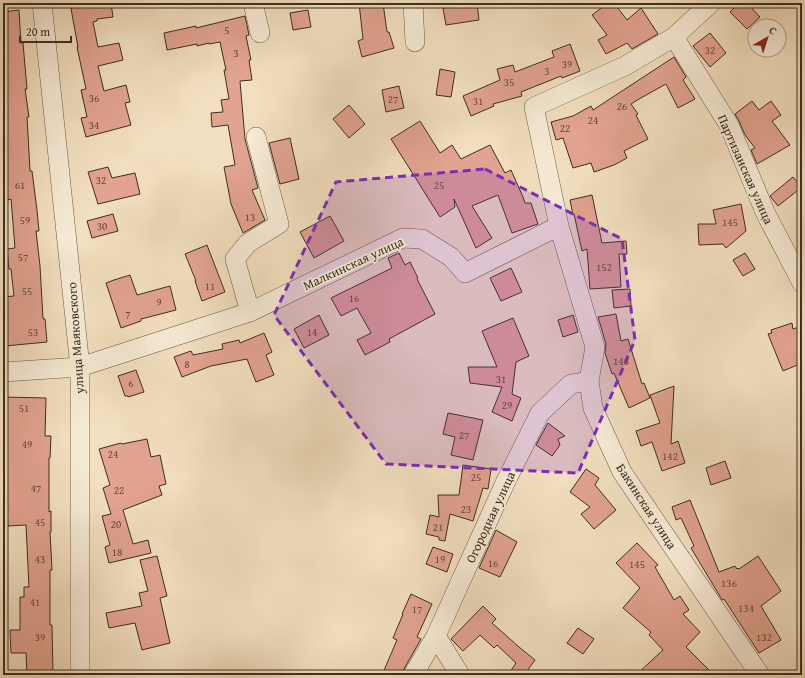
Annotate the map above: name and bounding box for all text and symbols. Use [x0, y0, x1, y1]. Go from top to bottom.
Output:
scale bar [20, 18, 71, 44]
north arrow [747, 18, 787, 58]
house number: 5 [224, 22, 230, 38]
text: С [766, 22, 781, 38]
text: 20 m [26, 23, 50, 40]
house number: 32 [705, 42, 715, 58]
house number: 3 [233, 45, 239, 61]
house number: 39 [562, 56, 572, 72]
house number: 3 [544, 63, 550, 79]
house number: 35 [504, 74, 514, 90]
house number: 36 [89, 90, 99, 106]
house number: 27 [388, 91, 398, 107]
house number: 31 [473, 93, 483, 109]
house number: 26 [617, 98, 627, 114]
street label: Партизанская улица [713, 111, 779, 228]
house number: 24 [588, 112, 598, 128]
house number: 34 [89, 117, 99, 133]
house number: 22 [560, 120, 570, 136]
house number: 32 [96, 172, 106, 188]
house number: 61 [15, 177, 25, 193]
house number: 25 [434, 177, 444, 193]
house number: 13 [245, 209, 255, 225]
house number: 59 [20, 212, 30, 228]
house number: 145 [722, 214, 738, 230]
house number: 30 [97, 218, 107, 234]
street label: Малкинская улица [300, 231, 407, 295]
house number: 57 [18, 249, 28, 265]
house number: 152 [596, 259, 612, 275]
house number: 11 [205, 278, 215, 294]
street label: улица Маяковского [62, 281, 89, 396]
house number: 55 [22, 283, 32, 299]
house number: 16 [349, 290, 359, 306]
house number: 9 [156, 294, 162, 310]
house number: 7 [125, 306, 131, 322]
house number: 53 [28, 324, 38, 340]
house number: 14 [307, 324, 317, 340]
house number: 148 [613, 353, 629, 369]
house number: 8 [184, 356, 190, 372]
house number: 31 [496, 371, 506, 387]
house number: 6 [128, 375, 134, 391]
house number: 29 [502, 397, 512, 413]
house number: 51 [19, 400, 29, 416]
house number: 27 [459, 427, 469, 443]
house number: 49 [22, 436, 32, 452]
house number: 24 [108, 446, 118, 462]
house number: 142 [662, 448, 678, 464]
street label: Бакинская улица [612, 460, 682, 554]
street label: Огородная улица [461, 468, 520, 566]
house number: 25 [471, 469, 481, 485]
house number: 47 [31, 480, 41, 496]
house number: 22 [114, 482, 124, 498]
house number: 23 [461, 501, 471, 517]
house number: 45 [35, 514, 45, 530]
house number: 20 [111, 516, 121, 532]
house number: 21 [433, 519, 443, 535]
house number: 18 [112, 544, 122, 560]
house number: 43 [35, 551, 45, 567]
house number: 19 [435, 551, 445, 567]
house number: 16 [488, 555, 498, 571]
house number: 145 [629, 556, 645, 572]
house number: 136 [721, 575, 737, 591]
house number: 41 [30, 594, 40, 610]
house number: 134 [738, 600, 754, 616]
house number: 17 [412, 601, 422, 617]
house number: 39 [35, 629, 45, 645]
house number: 132 [756, 629, 772, 645]

